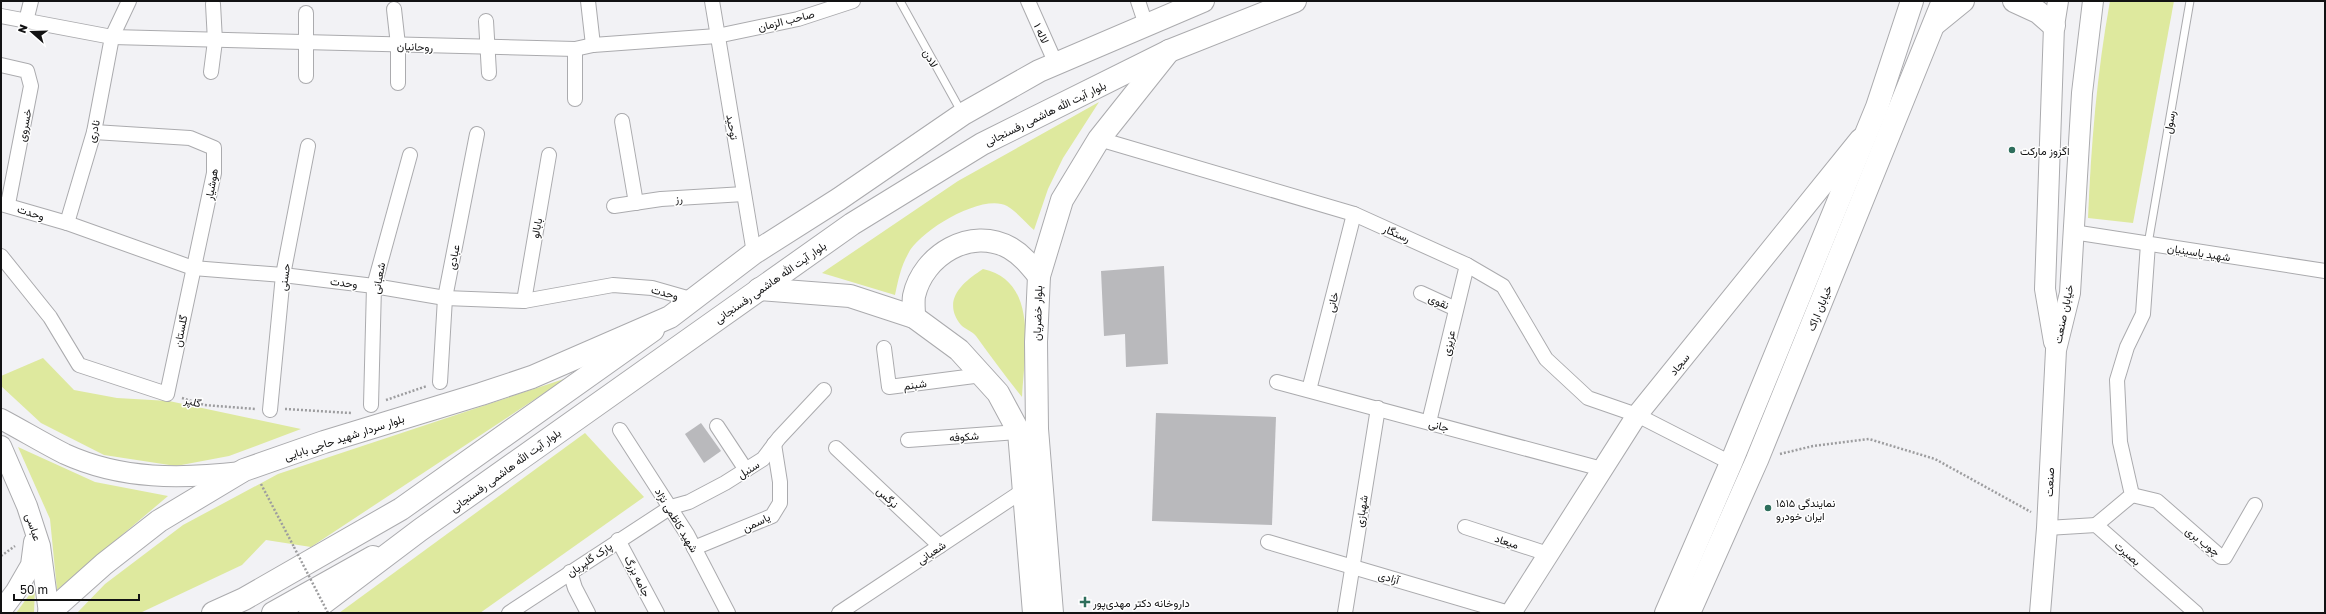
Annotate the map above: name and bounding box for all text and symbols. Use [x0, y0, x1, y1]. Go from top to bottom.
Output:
street label: صاحب الزمان [756, 7, 816, 34]
north arrow [12, 12, 52, 52]
street label: لاله ۱ [1032, 21, 1052, 45]
text: N [15, 22, 30, 35]
street label: روحانیان [397, 39, 434, 54]
street label: لادن [921, 47, 941, 69]
street label: بلوار آیت الله هاشمی رفسنجانی [982, 78, 1108, 149]
street label: خسروی [14, 107, 35, 143]
street label: رسول [2161, 109, 2178, 135]
street label: توحید [723, 113, 742, 141]
street label: نادری [84, 118, 103, 144]
place label: اگزوز مارکت [2020, 144, 2070, 158]
marker: اگزوز مارکت [2007, 145, 2017, 155]
street label: هوشیار [202, 167, 221, 202]
street label: رز [674, 191, 683, 206]
street label: وحدت [15, 202, 46, 223]
street label: بابالو [528, 217, 545, 239]
street label: رستگار [1380, 221, 1413, 246]
street label: بلوار آیت الله هاشمی رفسنجانی [712, 238, 829, 326]
street label: شهید یاسینیان [2166, 241, 2232, 264]
street label: عبادی [444, 243, 463, 271]
street label: شعبانی [369, 261, 388, 295]
street label: حسنی [276, 262, 293, 292]
street label: وحدت [329, 274, 359, 291]
street label: وحدت [650, 282, 680, 303]
street label: خیابان اراک [1804, 283, 1835, 333]
street label: خیابان صنعت [2050, 283, 2077, 345]
street label: بلوار خضریان [1030, 285, 1045, 341]
street label: خانی [1323, 290, 1342, 314]
street label: نقوی [1426, 291, 1451, 312]
street label: گلستان [171, 314, 189, 348]
street label: عزیزی [1439, 329, 1458, 357]
street label: سجاد [1666, 350, 1693, 378]
street label: شبنم [903, 376, 928, 394]
street label: گلپر [182, 392, 203, 411]
street label: بلوار سردار شهید حاجی بابایی [282, 411, 406, 464]
street label: جانی [1427, 416, 1451, 435]
street label: بلوار آیت الله هاشمی رفسنجانی [447, 426, 563, 515]
street label: شکوفه [949, 428, 980, 445]
street label: سنبل [735, 457, 762, 482]
street label: صنعت [2042, 467, 2056, 497]
street label: نرگس [874, 484, 902, 511]
street label: شهید کاظمی نژاد [652, 485, 701, 555]
street label: شهبازی [1352, 494, 1371, 528]
place label: نمایندگی ۱۵۱۵ ایران خودرو [1776, 496, 1835, 523]
marker: نمایندگی ۱۵۱۵ ایران خودرو [1763, 503, 1773, 513]
street label: یاسمن [740, 510, 772, 535]
street label: عباسی [23, 512, 45, 543]
street label: چوب بری [2182, 524, 2223, 560]
street label: میعاد [1493, 531, 1521, 552]
street label: شعبانی [914, 538, 949, 567]
street label: بصیرت [2112, 538, 2144, 569]
street label: پارک گلپریان [564, 539, 615, 581]
street label: جامه بزرگ [621, 553, 654, 599]
street label: آزادی [1377, 568, 1402, 588]
scale bar [14, 576, 139, 602]
text: 50 m [20, 582, 48, 597]
place label: داروخانه دکتر مهدی‌پور [1092, 596, 1190, 611]
marker: داروخانه دکتر مهدی‌پور [1080, 597, 1090, 607]

